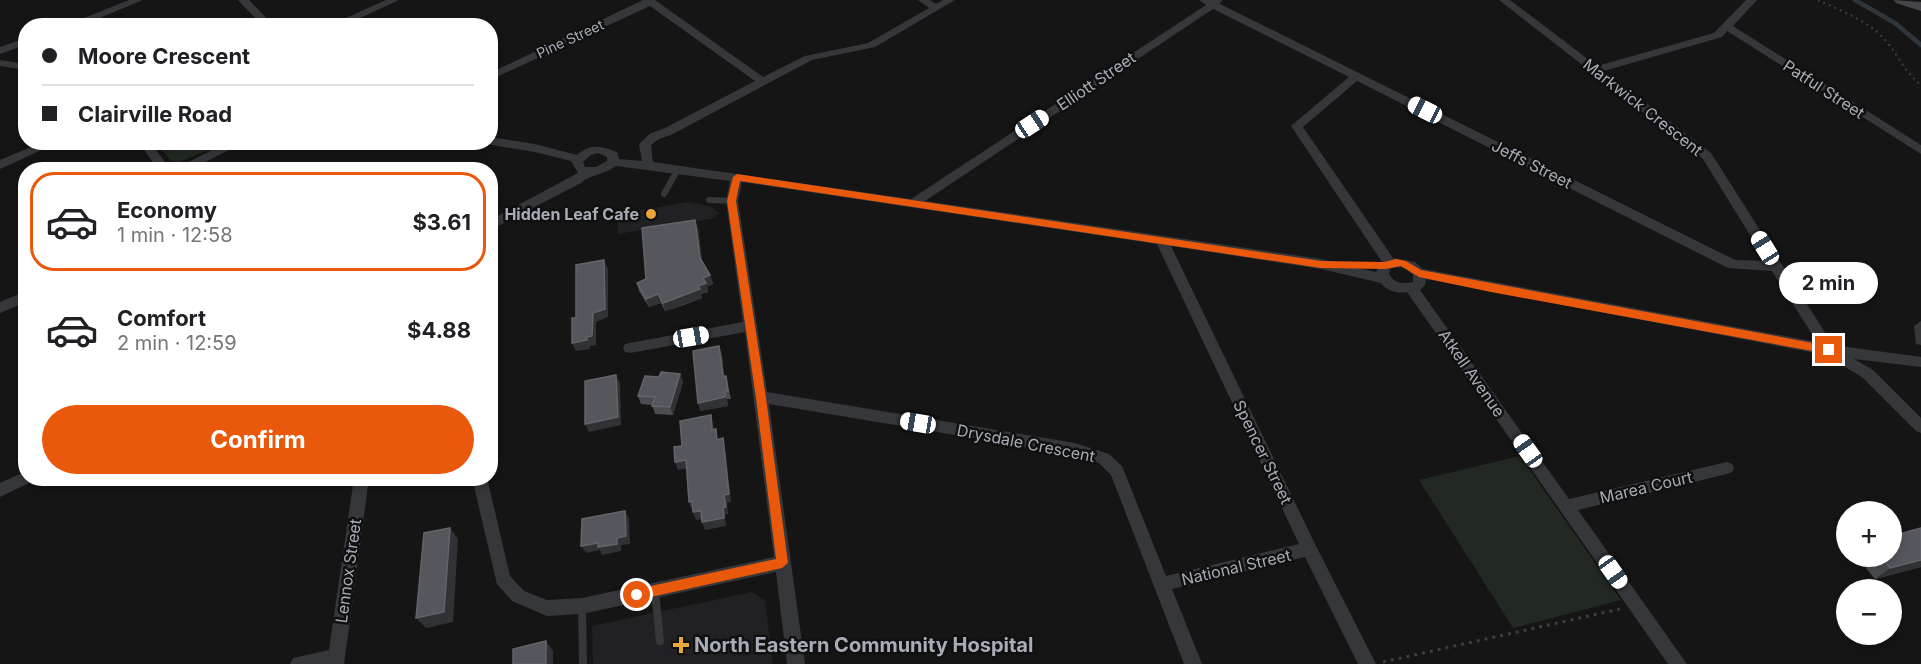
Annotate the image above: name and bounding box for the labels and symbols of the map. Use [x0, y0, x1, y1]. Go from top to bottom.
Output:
street label: Pine Street [533, 15, 606, 62]
street label: Elliott Street [1053, 47, 1139, 115]
street label: Markwick Crescent [1579, 54, 1707, 160]
street label: Patful Street [1780, 55, 1868, 123]
car [1405, 94, 1445, 126]
car [1012, 107, 1052, 141]
street label: Jeffs Street [1489, 135, 1575, 193]
place label: Hidden Leaf Cafe [504, 204, 639, 224]
marker: Hidden Leaf Cafe [644, 207, 658, 221]
car [1748, 228, 1782, 268]
callout: 2 min [1780, 263, 1878, 305]
car [672, 325, 710, 349]
street label: Atkell Avenue [1435, 325, 1509, 421]
route end [1815, 336, 1842, 363]
street label: Spencer Street [1229, 397, 1297, 507]
car [899, 411, 937, 435]
street label: Drysdale Crescent [955, 420, 1097, 466]
car [1510, 431, 1546, 471]
street label: Marea Court [1598, 467, 1694, 507]
street label: Lennox Street [331, 518, 365, 624]
street label: National Street [1179, 545, 1293, 589]
car [1595, 552, 1631, 592]
route start [623, 581, 650, 608]
place label: North Eastern Community Hospital [694, 633, 1033, 657]
marker: North Eastern Community Hospital [672, 636, 690, 654]

